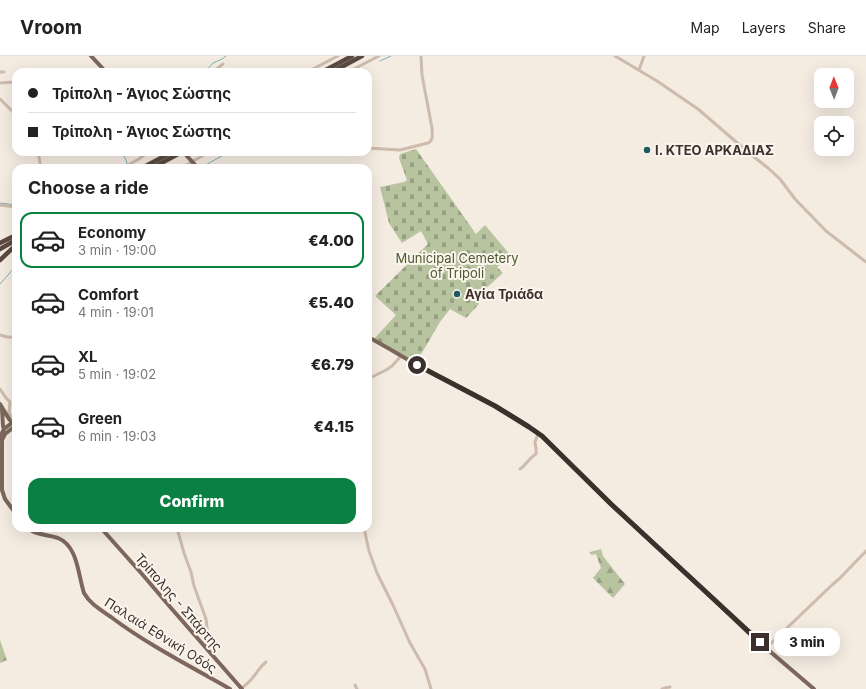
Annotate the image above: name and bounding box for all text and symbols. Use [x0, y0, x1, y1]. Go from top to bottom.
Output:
text: Vroom [20, 16, 82, 39]
text: Map [691, 19, 720, 36]
text: Layers [742, 19, 786, 36]
text: Share [808, 19, 846, 36]
north arrow [814, 68, 854, 108]
map controls [814, 68, 854, 156]
text: Τρίπολη - Άγιος Σώστης [52, 84, 231, 103]
button: locate [814, 116, 854, 156]
text: Τρίπολη - Άγιος Σώστης [52, 122, 231, 141]
place label: Ι. ΚΤΕΟ ΑΡΚΑΔΙΑΣ [655, 142, 774, 158]
marker: Ι. ΚΤΕΟ ΑΡΚΑΔΙΑΣ [642, 145, 652, 155]
text: Choose a ride [28, 177, 149, 198]
icon: car [30, 222, 66, 258]
text: Economy [78, 223, 146, 242]
text: €4.00 [308, 231, 354, 250]
text: 3 min · 19:00 [78, 242, 156, 258]
park label: Municipal Cemetery of Tripoli [395, 250, 519, 281]
icon: car [30, 284, 66, 320]
text: Comfort [78, 285, 139, 304]
place label: Αγία Τριάδα [465, 286, 543, 302]
marker: Αγία Τριάδα [452, 289, 462, 299]
text: €5.40 [308, 293, 354, 312]
text: 4 min · 19:01 [78, 304, 154, 320]
icon: car [30, 346, 66, 382]
text: XL [78, 347, 98, 366]
text: €6.79 [311, 355, 354, 374]
route start [408, 356, 426, 374]
text: 5 min · 19:02 [78, 366, 156, 382]
icon: car [30, 408, 66, 444]
text: Green [78, 409, 122, 428]
text: €4.15 [313, 417, 354, 436]
text: 6 min · 19:03 [78, 428, 156, 444]
button: Confirm [28, 478, 356, 524]
street label: Τρίπολης - Σπάρτης [132, 550, 226, 654]
street label: Παλαιά Εθνική Οδός [102, 594, 220, 676]
callout: 3 min [774, 628, 840, 656]
route end [751, 633, 769, 651]
text: 3 min [789, 634, 825, 650]

